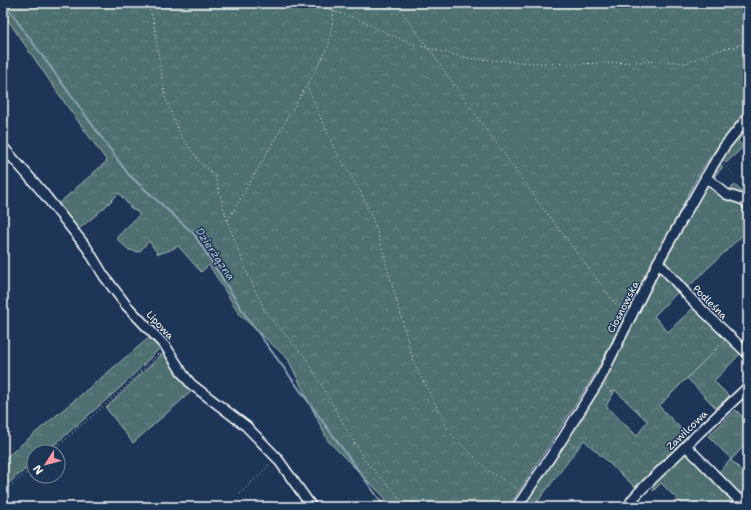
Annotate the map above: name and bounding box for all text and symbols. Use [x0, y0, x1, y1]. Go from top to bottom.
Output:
water label: Dzierżązna [192, 225, 238, 284]
street label: Ciosnowska [604, 278, 642, 335]
street label: Podleśna [690, 282, 730, 322]
street label: Lipowa [144, 308, 177, 343]
street label: Zawilcowa [664, 407, 711, 453]
north arrow [26, 444, 66, 484]
text: N [30, 461, 47, 478]

